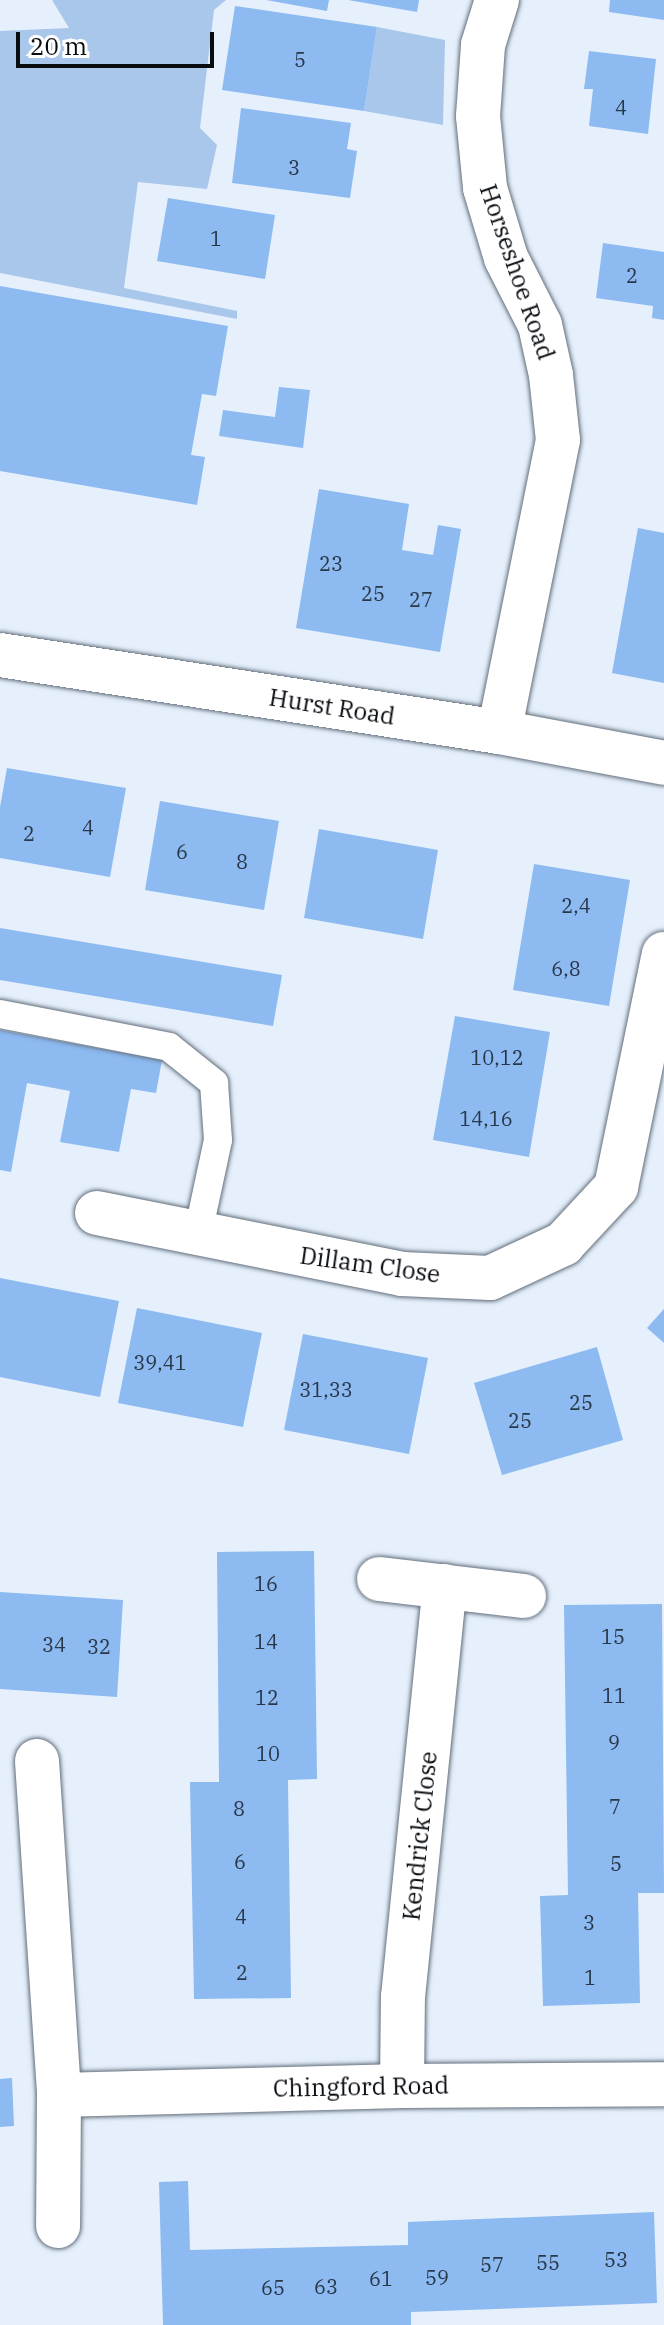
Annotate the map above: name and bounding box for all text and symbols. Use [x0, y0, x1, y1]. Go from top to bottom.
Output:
scale bar [20, 16, 218, 66]
text: 20 m [30, 30, 87, 62]
house number: 5 [294, 47, 306, 71]
house number: 4 [615, 95, 627, 119]
house number: 3 [288, 155, 300, 179]
street label: Horseshoe Road [473, 180, 561, 364]
house number: 1 [210, 226, 222, 250]
house number: 2 [626, 263, 638, 287]
house number: 23 [319, 551, 343, 575]
house number: 25 [361, 581, 385, 605]
house number: 27 [409, 587, 433, 611]
street label: Hurst Road [267, 683, 397, 731]
house number: 4 [82, 815, 94, 839]
house number: 2 [23, 821, 35, 845]
house number: 6 [176, 839, 188, 863]
house number: 8 [236, 849, 248, 873]
house number: 2,4 [561, 893, 591, 917]
house number: 6,8 [551, 956, 581, 980]
house number: 10,12 [470, 1045, 524, 1069]
house number: 14,16 [459, 1106, 513, 1130]
street label: Dillam Close [298, 1241, 442, 1289]
house number: 39,41 [133, 1350, 187, 1374]
house number: 31,33 [299, 1377, 353, 1401]
house number: 25 [569, 1390, 593, 1414]
house number: 25 [508, 1408, 532, 1432]
house number: 16 [254, 1571, 278, 1595]
house number: 15 [601, 1624, 625, 1648]
house number: 14 [254, 1629, 278, 1653]
house number: 34 [42, 1632, 66, 1656]
house number: 32 [87, 1634, 111, 1658]
house number: 11 [602, 1683, 626, 1707]
house number: 12 [255, 1685, 279, 1709]
house number: 9 [608, 1730, 620, 1754]
house number: 10 [256, 1741, 280, 1765]
street label: Kendrick Close [397, 1750, 443, 1922]
house number: 7 [609, 1794, 621, 1818]
house number: 8 [233, 1796, 245, 1820]
house number: 6 [234, 1849, 246, 1873]
house number: 5 [610, 1851, 622, 1875]
house number: 4 [235, 1904, 247, 1928]
house number: 3 [583, 1910, 595, 1934]
house number: 2 [236, 1960, 248, 1984]
house number: 1 [584, 1965, 596, 1989]
street label: Chingford Road [273, 2071, 449, 2103]
house number: 53 [604, 2247, 628, 2271]
house number: 55 [536, 2250, 560, 2274]
house number: 57 [480, 2252, 504, 2276]
house number: 59 [425, 2265, 449, 2289]
house number: 61 [369, 2266, 393, 2290]
house number: 63 [314, 2274, 338, 2298]
house number: 65 [261, 2275, 285, 2299]

